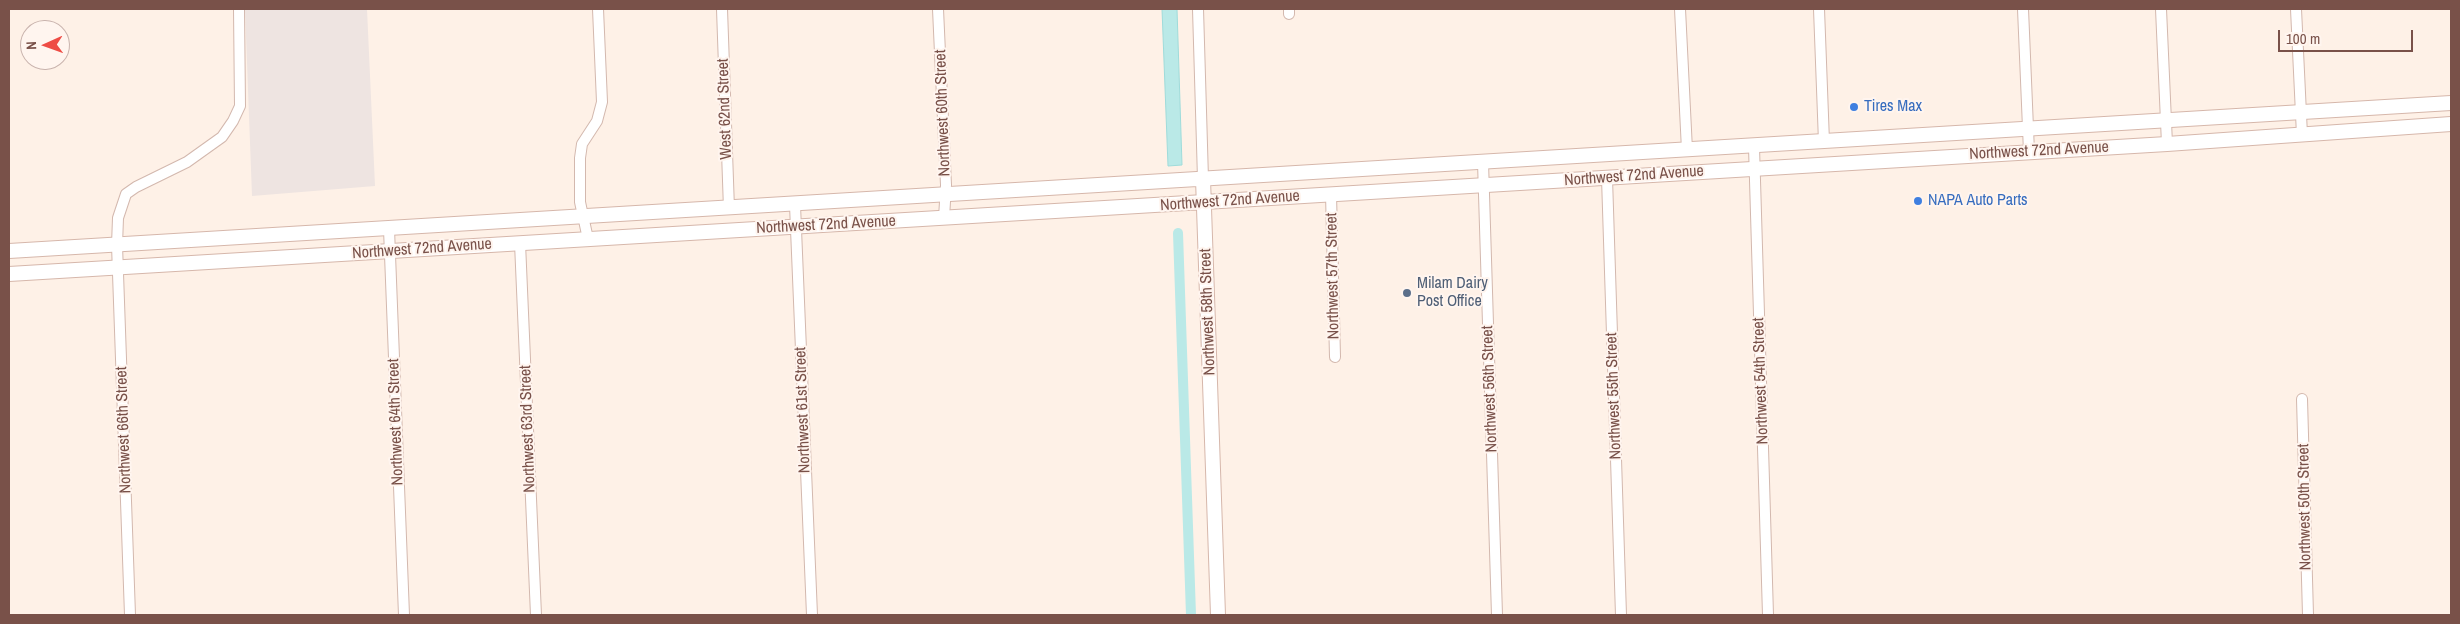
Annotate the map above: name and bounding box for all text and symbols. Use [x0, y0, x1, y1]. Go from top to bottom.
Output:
north arrow [20, 20, 70, 70]
scale bar [2280, 20, 2415, 52]
text: 100 m [2286, 28, 2320, 49]
text: N [22, 41, 40, 50]
street label: Northwest 60th Street [931, 49, 955, 177]
street label: West 62nd Street [714, 58, 736, 160]
place label: Tires Max [1864, 97, 1922, 117]
marker: Tires Max [1848, 101, 1860, 113]
street label: Northwest 72nd Avenue [1969, 138, 2109, 164]
street label: Northwest 72nd Avenue [1564, 162, 1704, 190]
street label: Northwest 72nd Avenue [1160, 187, 1300, 215]
place label: NAPA Auto Parts [1928, 191, 2028, 211]
marker: NAPA Auto Parts [1912, 195, 1924, 207]
street label: Northwest 72nd Avenue [756, 212, 896, 238]
street label: Northwest 57th Street [1322, 212, 1344, 340]
street label: Northwest 72nd Avenue [352, 235, 492, 263]
street label: Northwest 58th Street [1196, 248, 1220, 376]
place label: Milam Dairy Post Office [1417, 274, 1488, 312]
marker: Milam Dairy Post Office [1401, 287, 1413, 299]
street label: Northwest 54th Street [1749, 317, 1773, 445]
street label: Northwest 56th Street [1478, 325, 1502, 453]
street label: Northwest 55th Street [1602, 332, 1626, 460]
street label: Northwest 61st Street [791, 347, 815, 473]
street label: Northwest 64th Street [384, 358, 408, 486]
street label: Northwest 63rd Street [516, 365, 540, 493]
street label: Northwest 66th Street [112, 366, 136, 494]
street label: Northwest 50th Street [2294, 443, 2316, 571]

